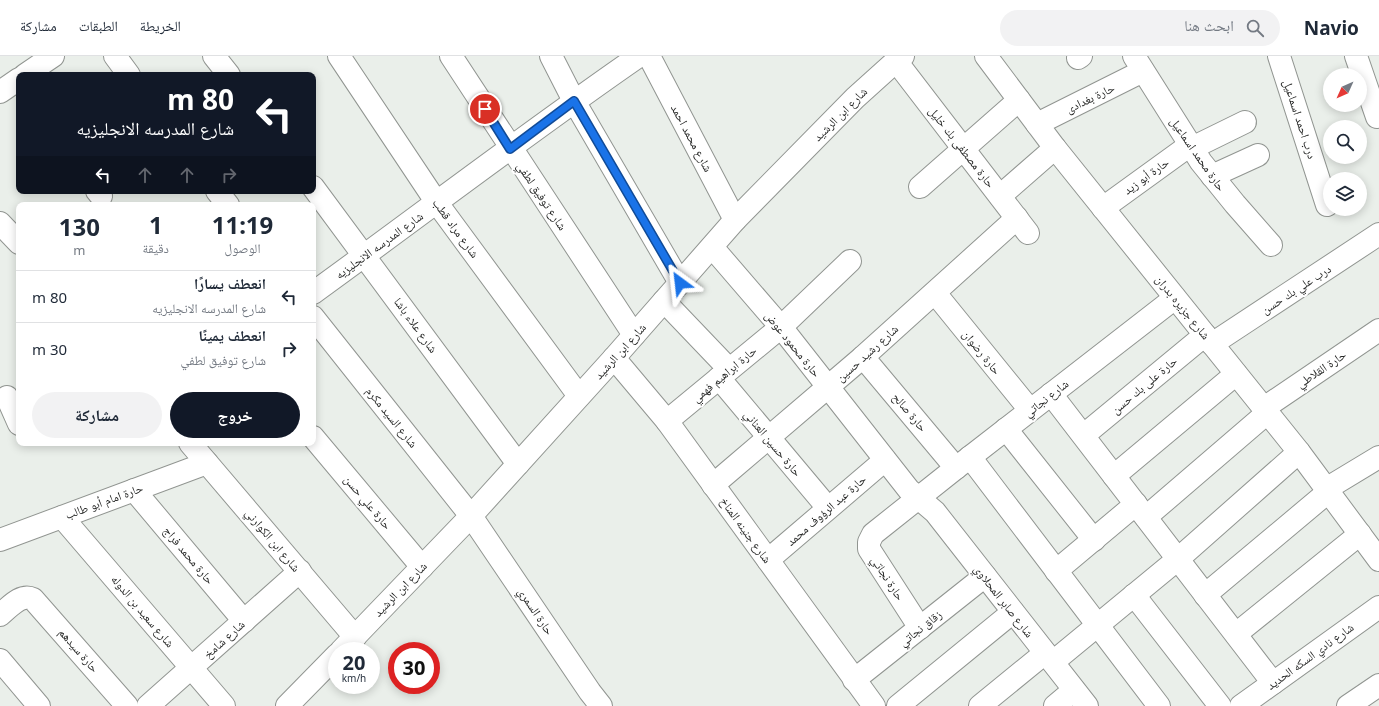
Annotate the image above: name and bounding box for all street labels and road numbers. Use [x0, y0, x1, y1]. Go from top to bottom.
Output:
street label: درب احمد اسماعيل [1279, 77, 1321, 161]
street label: حارة بغدادى [1063, 79, 1118, 117]
street label: شارع ابن الرشيد [809, 83, 871, 145]
street label: شارع محمد احمد [667, 101, 717, 175]
street label: حارة مصطفى بك خليل [925, 103, 999, 191]
street label: حارة محمد اسماعيل [1166, 114, 1230, 195]
street label: حارة أبو زيد [1120, 153, 1173, 198]
street label: شارع توفيق لطفي [511, 159, 571, 235]
street label: شارع مراد قطب [429, 195, 483, 261]
street label: شارع المدرسه الانجليزيه [332, 207, 427, 283]
street label: درب علي بك حسن [1258, 260, 1335, 320]
street label: شارع جزيره بدران [1152, 271, 1214, 343]
street label: شارع علاء باشا [390, 294, 442, 356]
street label: حارة محمود عوض [761, 307, 825, 381]
street label: شارع ابن الرشيد [590, 319, 650, 383]
street label: شارع رشيد حسين [832, 320, 902, 386]
street label: حارة رضوان [959, 326, 1005, 378]
street label: حارة ابراهيم فهمي [688, 342, 762, 408]
street label: حارة القلاطي [1293, 346, 1351, 394]
street label: حارة على بك حسن [1107, 352, 1181, 418]
street label: شارع نجاتي [1020, 375, 1073, 423]
street label: شارع السيد مكرم [362, 383, 422, 451]
street label: حارة صالح [889, 389, 932, 435]
street label: حارة حسين العناني [739, 406, 806, 481]
street label: حارة عبد الرؤوف محمد [782, 470, 870, 549]
street label: حارة علي حسن [339, 471, 396, 534]
street label: حارة امام أبو طالب [63, 479, 146, 523]
street label: شارع جنينه المناخ [716, 493, 776, 567]
street label: شارع ابن الكوارني [240, 505, 305, 577]
street label: حارة محمد فراج [160, 522, 219, 588]
street label: حارة نجاتي [866, 552, 909, 605]
street label: شارع ابن الرشيد [369, 558, 431, 620]
street label: شارع صابر المحلاوي [968, 561, 1038, 642]
street label: شارع سعيد بن الدوله [108, 571, 179, 651]
street label: حارة السمري [512, 584, 558, 640]
street label: زقاق نجاتي [895, 606, 947, 652]
street label: شارع شامخ [200, 616, 248, 662]
street label: شارع نادي السكه الحديد [1263, 618, 1358, 695]
street label: حارة سيدهم [55, 624, 103, 676]

